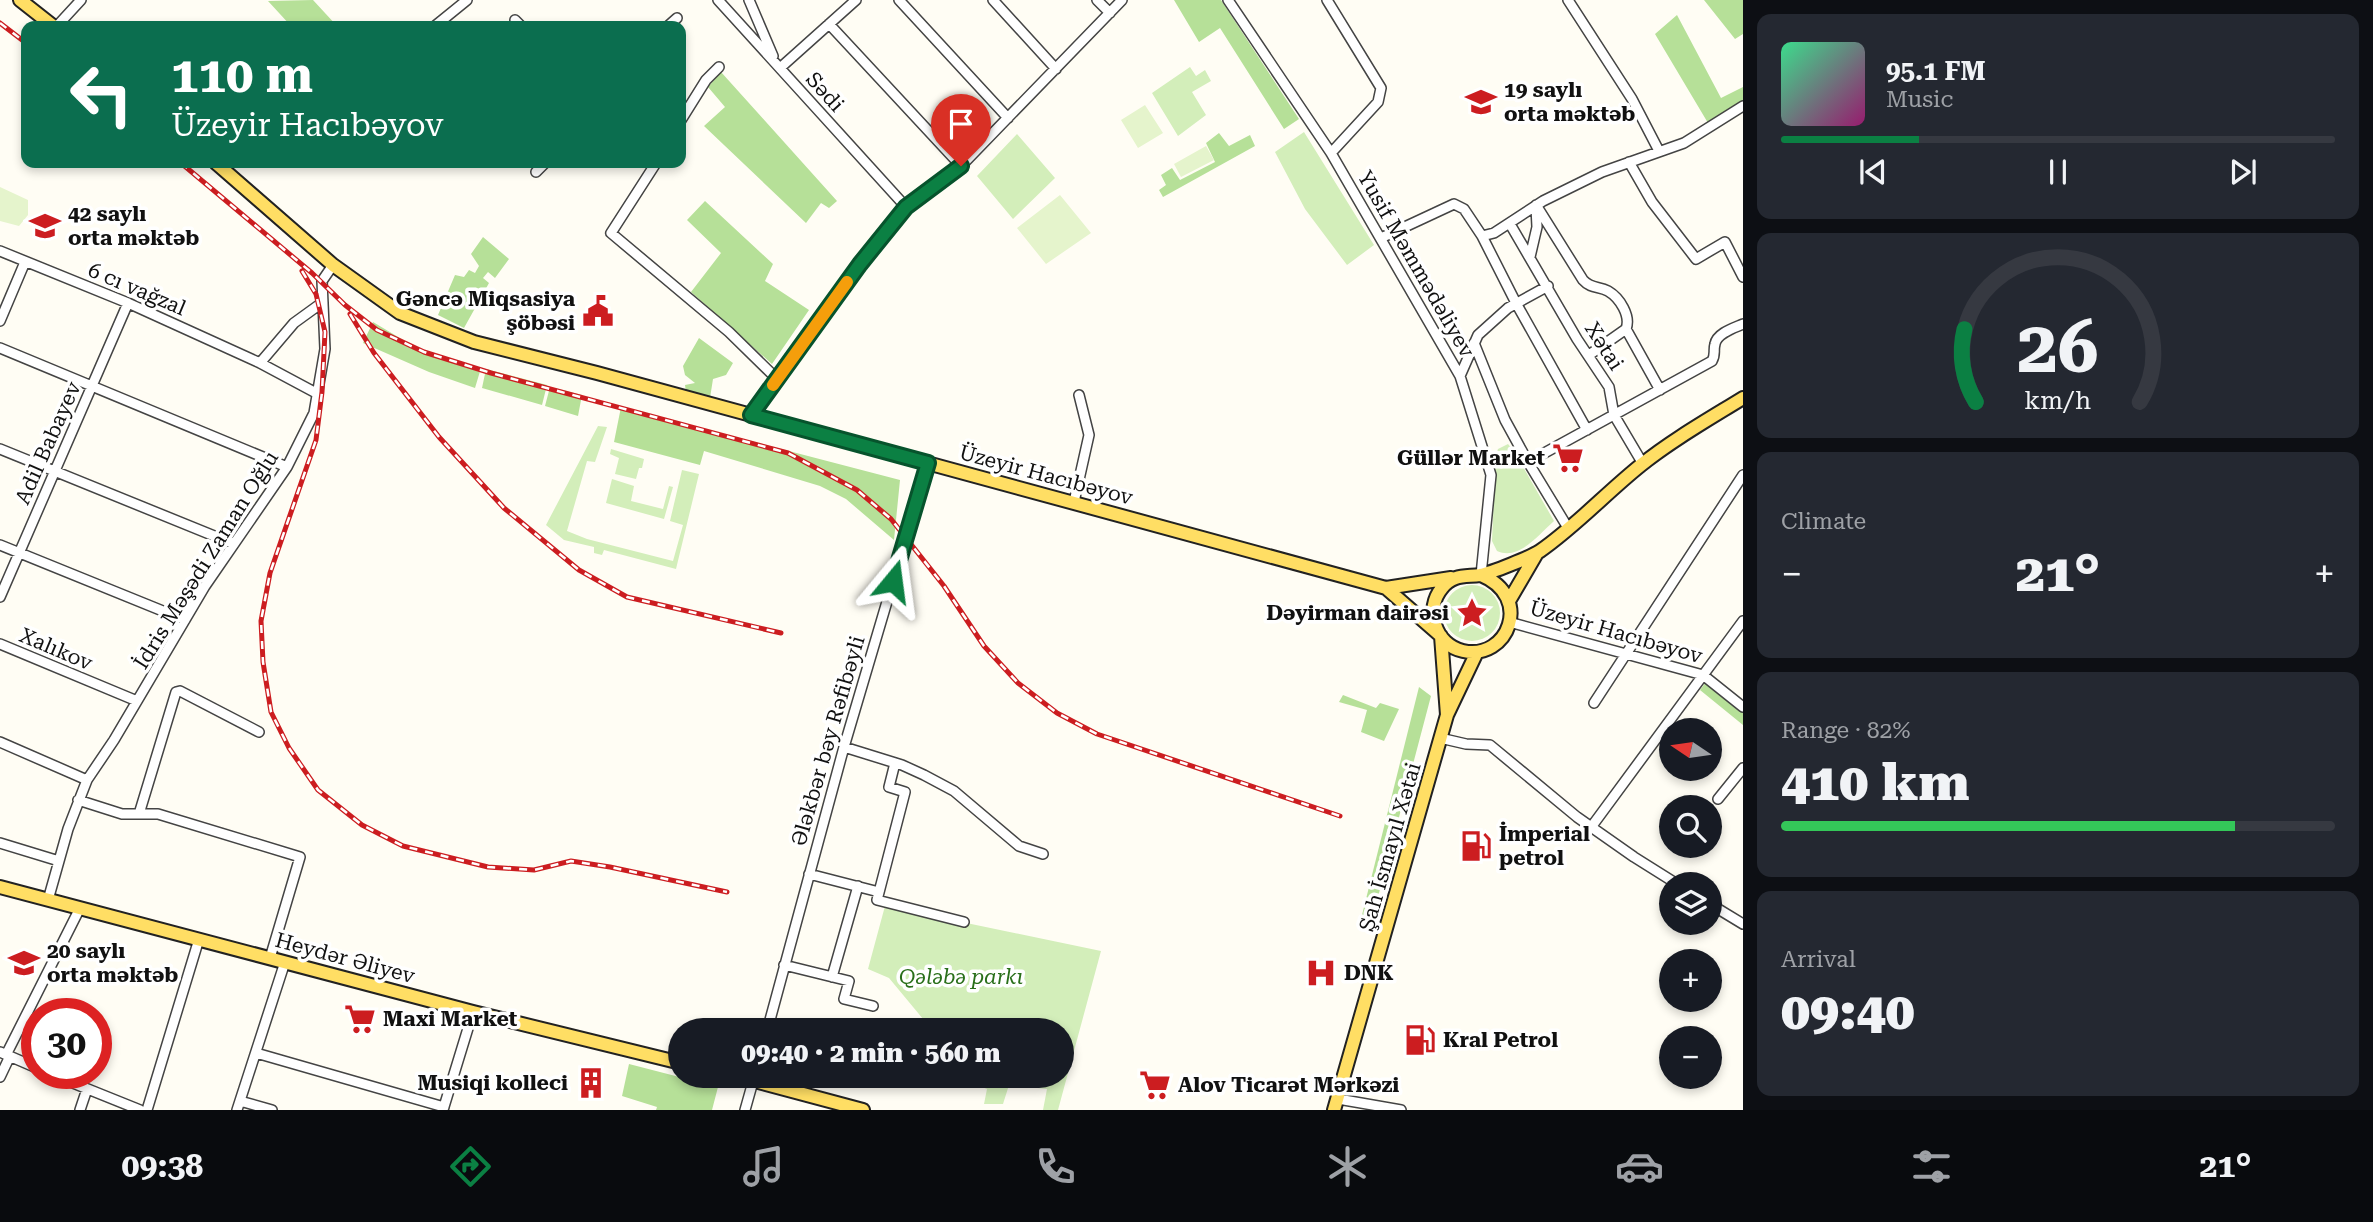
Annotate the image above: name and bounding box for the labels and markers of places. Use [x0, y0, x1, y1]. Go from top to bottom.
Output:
place label: 19 saylı orta məktəb [1504, 78, 1635, 126]
school or university icon: 19 saylı orta məktəb [1464, 85, 1498, 119]
pin [931, 94, 991, 166]
place label: 42 saylı orta məktəb [68, 202, 199, 250]
school or university icon: 42 saylı orta məktəb [28, 209, 62, 243]
place label: Gəncə Miqsasiya şöbəsi [396, 287, 576, 335]
public building icon: Gəncə Miqsasiya şöbəsi [581, 294, 615, 328]
supermarket icon: Güllər Market [1551, 441, 1585, 475]
place label: Güllər Market [1397, 446, 1545, 470]
place icon: Dəyirman dairəsi [1455, 596, 1489, 630]
place label: Dəyirman dairəsi [1266, 601, 1449, 625]
place label: İmperial petrol [1499, 821, 1590, 870]
fuel station icon: İmperial petrol [1459, 829, 1493, 863]
place label: 20 saylı orta məktəb [47, 939, 178, 987]
school or university icon: 20 saylı orta məktəb [7, 946, 41, 980]
hospital icon: DNK [1304, 956, 1338, 990]
place label: DNK [1344, 961, 1394, 985]
supermarket icon: Maxi Market [343, 1002, 377, 1036]
place label: Maxi Market [383, 1007, 518, 1031]
fuel station icon: Kral Petrol [1403, 1023, 1437, 1057]
place label: Kral Petrol [1443, 1028, 1558, 1052]
building icon: Musiqi kolleci [574, 1066, 608, 1100]
supermarket icon: Alov Ticarət Mərkəzi [1138, 1068, 1172, 1102]
place label: Musiqi kolleci [417, 1071, 568, 1095]
place label: Alov Ticarət Mərkəzi [1178, 1073, 1399, 1097]

